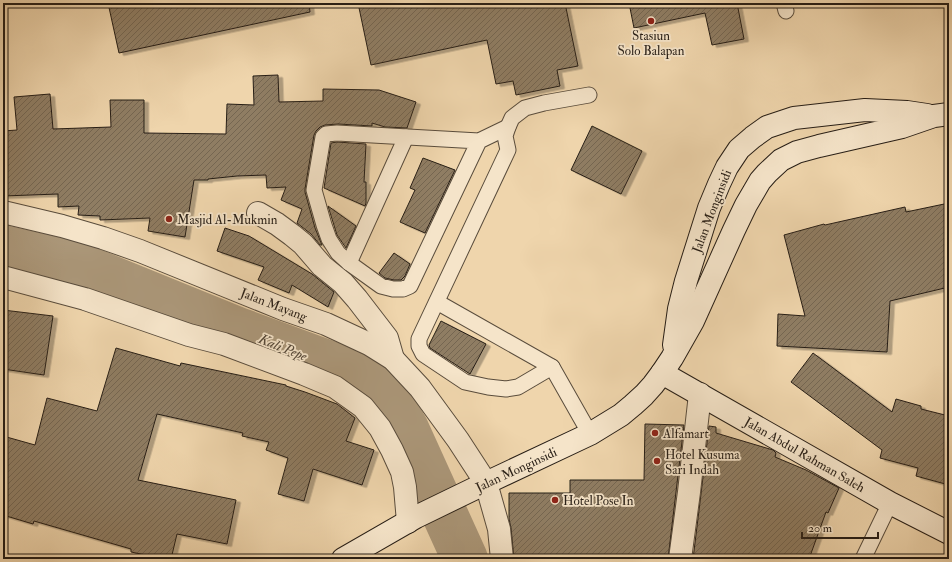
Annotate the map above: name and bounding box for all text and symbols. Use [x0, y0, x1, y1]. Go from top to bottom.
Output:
marker: Stasiun Solo Balapan [646, 16, 656, 26]
place label: Stasiun Solo Balapan [618, 28, 685, 60]
street label: Jalan Monginsidi [688, 167, 735, 256]
place label: Masjid Al-Mukmin [177, 212, 278, 228]
marker: Masjid Al-Mukmin [164, 214, 174, 224]
street label: Jalan Mayang [237, 285, 310, 326]
water label: Kali Pepe [255, 330, 310, 365]
street label: Jalan Abdul Rahman Saleh [740, 413, 868, 496]
place label: Alfamart [662, 426, 709, 442]
marker: Alfamart [650, 428, 660, 438]
street label: Jalan Monginsidi [472, 444, 560, 496]
place label: Hotel Kusuma Sari Indah [665, 447, 740, 478]
marker: Hotel Kusuma Sari Indah [652, 456, 662, 466]
place label: Hotel Pose In [563, 493, 634, 509]
marker: Hotel Pose In [550, 495, 560, 505]
scale bar [802, 514, 878, 540]
text: 20 m [808, 521, 833, 536]

